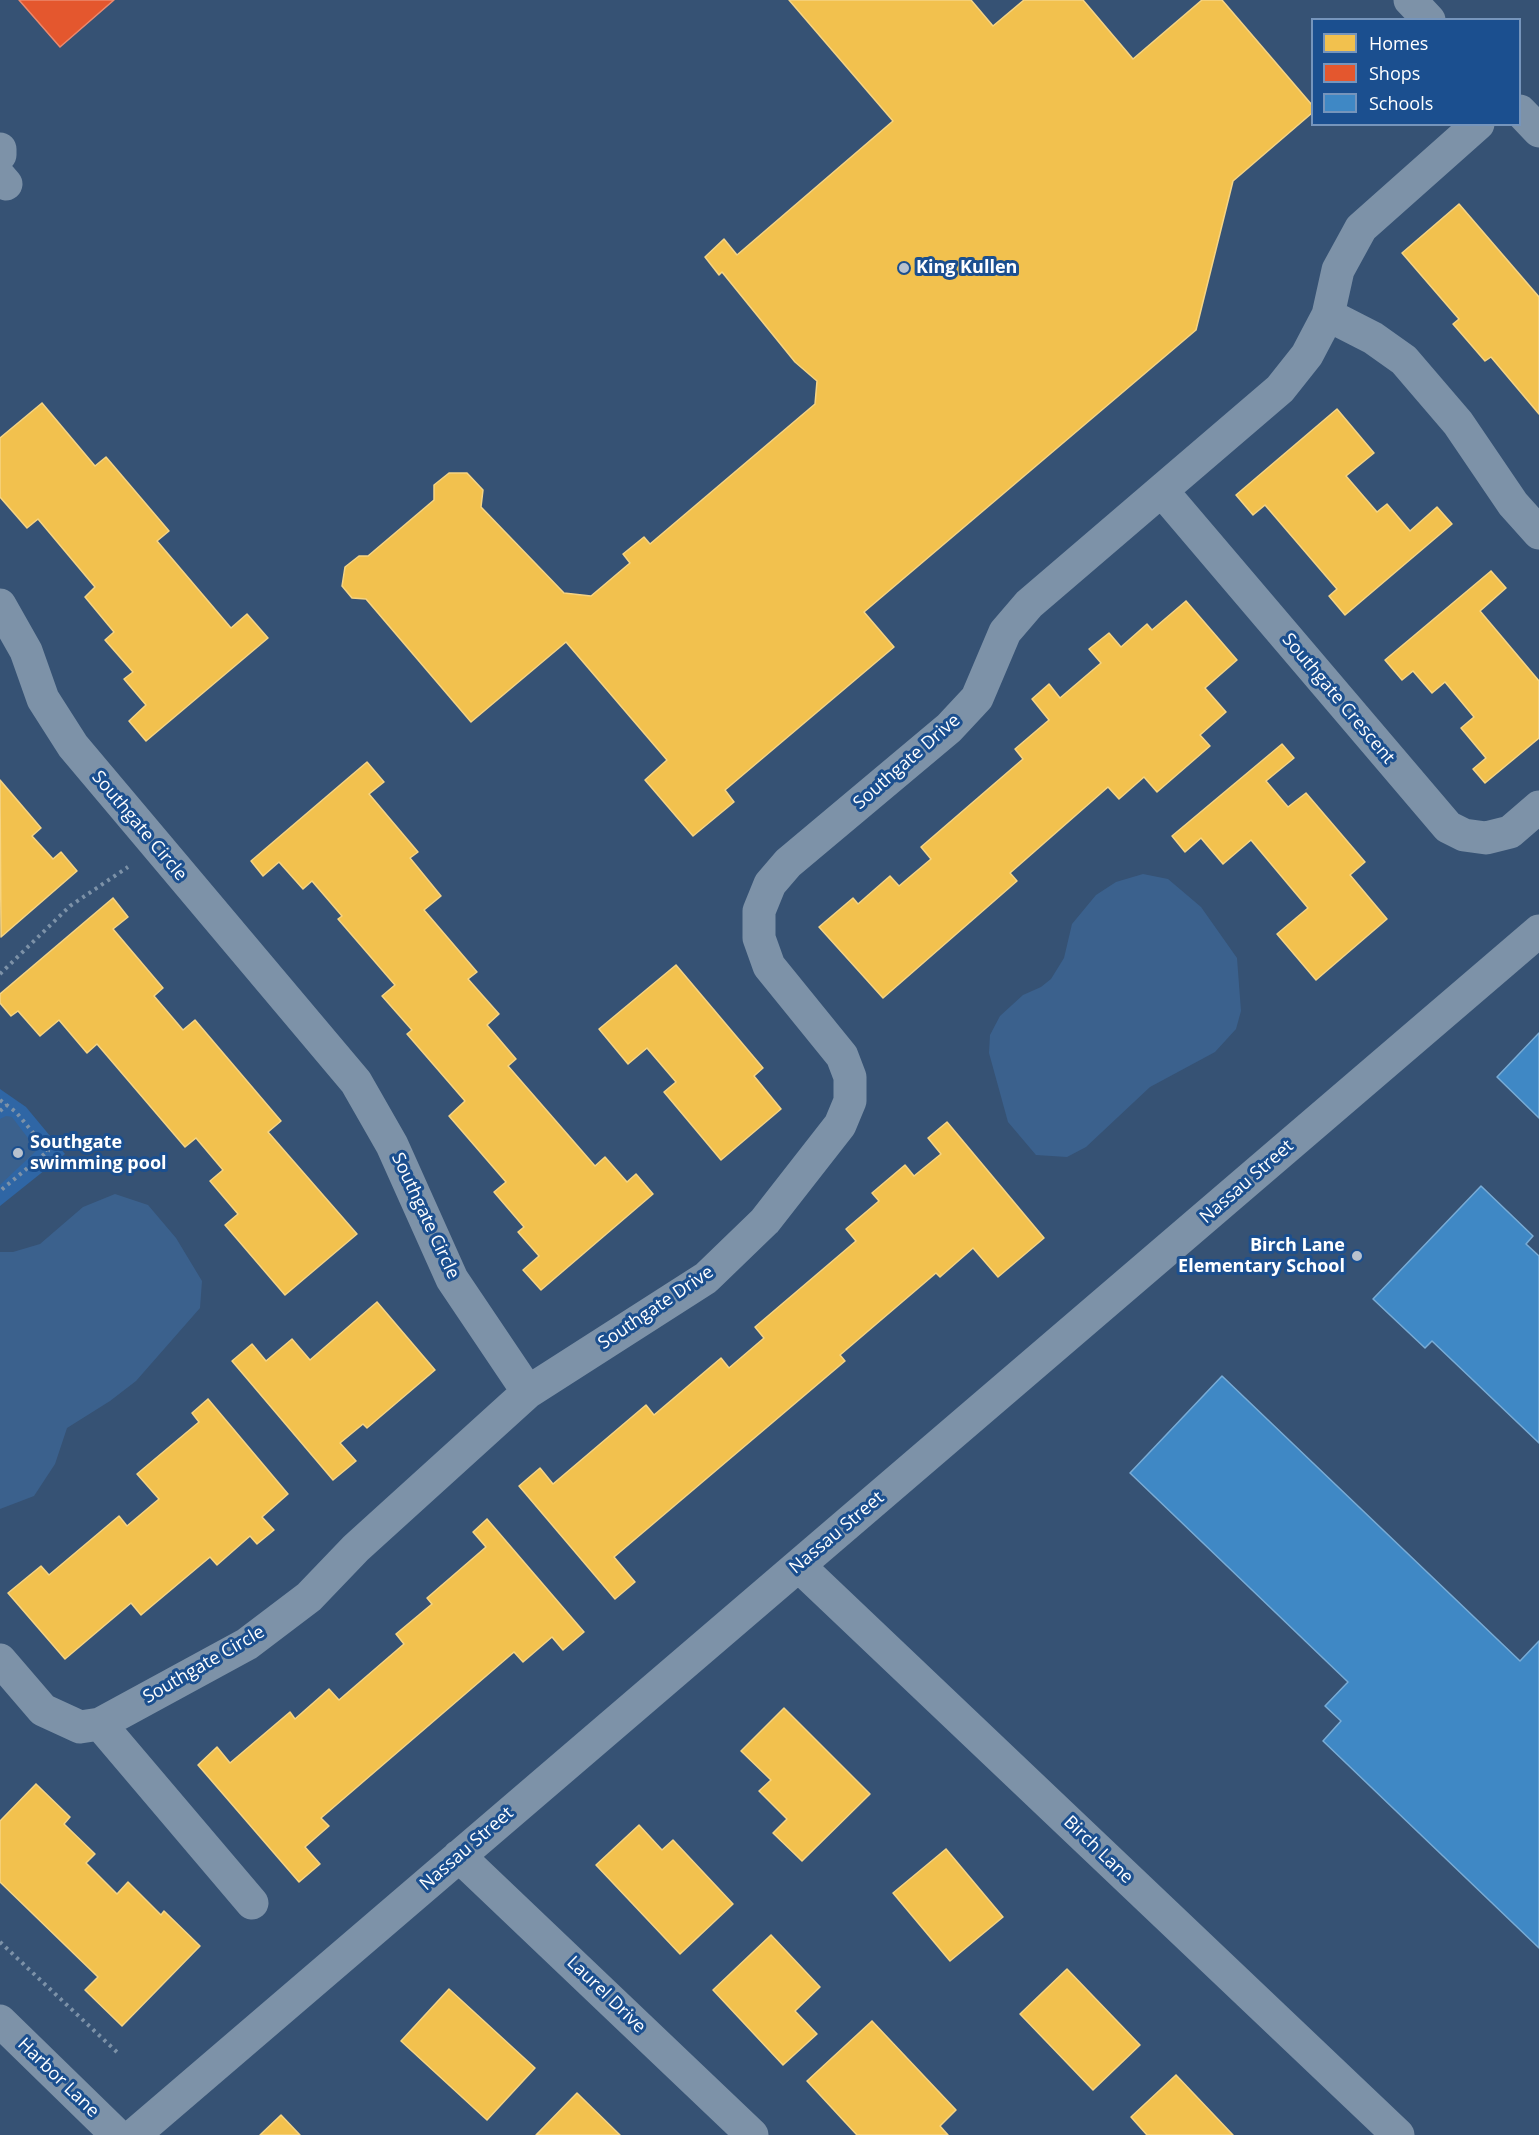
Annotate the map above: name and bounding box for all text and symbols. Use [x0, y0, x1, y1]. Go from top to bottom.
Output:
legend [1311, 18, 1521, 126]
text: Homes [1369, 31, 1428, 55]
text: Shops [1369, 61, 1420, 85]
text: Schools [1369, 91, 1433, 115]
place label: King Kullen [916, 257, 1017, 279]
marker: King Kullen [897, 261, 911, 275]
street label: Southgate Crescent [1277, 629, 1399, 769]
street label: Southgate Drive [849, 710, 965, 814]
street label: Southgate Circle [87, 767, 191, 885]
place label: Southgate swimming pool [30, 1132, 167, 1174]
street label: Nassau Street [1196, 1136, 1298, 1228]
marker: Southgate swimming pool [11, 1146, 25, 1160]
street label: Southgate Circle [386, 1149, 464, 1283]
place label: Birch Lane Elementary School [1178, 1235, 1345, 1278]
marker: Birch Lane Elementary School [1350, 1249, 1364, 1263]
street label: Southgate Drive [594, 1262, 718, 1354]
street label: Nassau Street [785, 1487, 889, 1579]
street label: Southgate Circle [139, 1621, 269, 1709]
street label: Nassau Street [416, 1803, 518, 1895]
street label: Birch Lane [1059, 1812, 1137, 1888]
street label: Laurel Drive [562, 1952, 650, 2038]
street label: Harbor Lane [13, 2034, 103, 2122]

